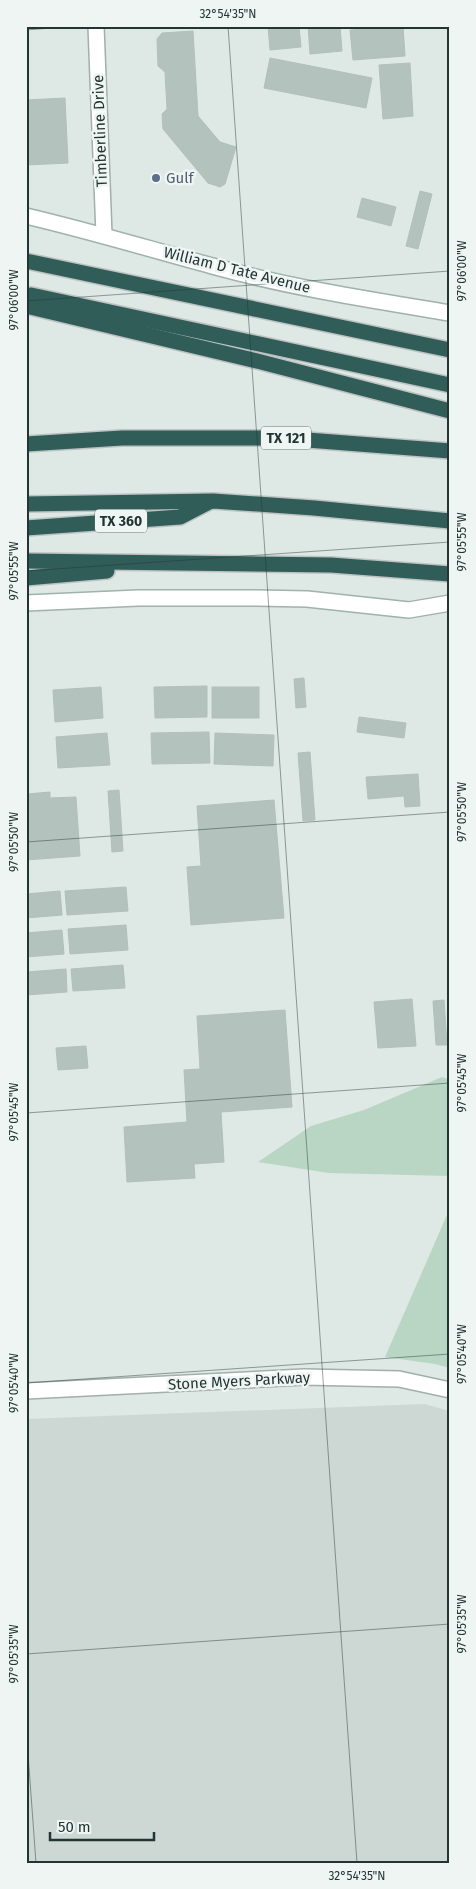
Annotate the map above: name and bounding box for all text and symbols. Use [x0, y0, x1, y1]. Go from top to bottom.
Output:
text: 32°54'35"N [199, 7, 257, 21]
street label: Timberline Drive [89, 74, 111, 188]
place label: Gulf [166, 169, 195, 187]
marker: Gulf [150, 172, 162, 184]
text: 97°06'00"W [455, 240, 469, 302]
street label: William D Tate Avenue [162, 243, 312, 297]
text: 97°06'00"W [7, 269, 21, 331]
road number: TX 121 [261, 426, 311, 449]
road number: TX 360 [95, 510, 147, 532]
text: 97°05'55"W [455, 512, 469, 572]
text: 97°05'55"W [7, 541, 21, 601]
text: 97°05'50"W [455, 782, 469, 842]
text: 97°05'50"W [7, 812, 21, 872]
text: 97°05'45"W [455, 1053, 469, 1112]
text: 97°05'45"W [7, 1082, 21, 1141]
text: 97°05'40"W [455, 1324, 469, 1384]
text: 97°05'40"W [7, 1353, 21, 1413]
street label: Stone Myers Parkway [168, 1368, 311, 1394]
text: 97°05'35"W [455, 1594, 469, 1654]
text: 97°05'35"W [7, 1624, 21, 1684]
scale bar [50, 1809, 154, 1841]
text: 50 m [58, 1818, 91, 1836]
text: 32°54'35"N [328, 1869, 386, 1883]

